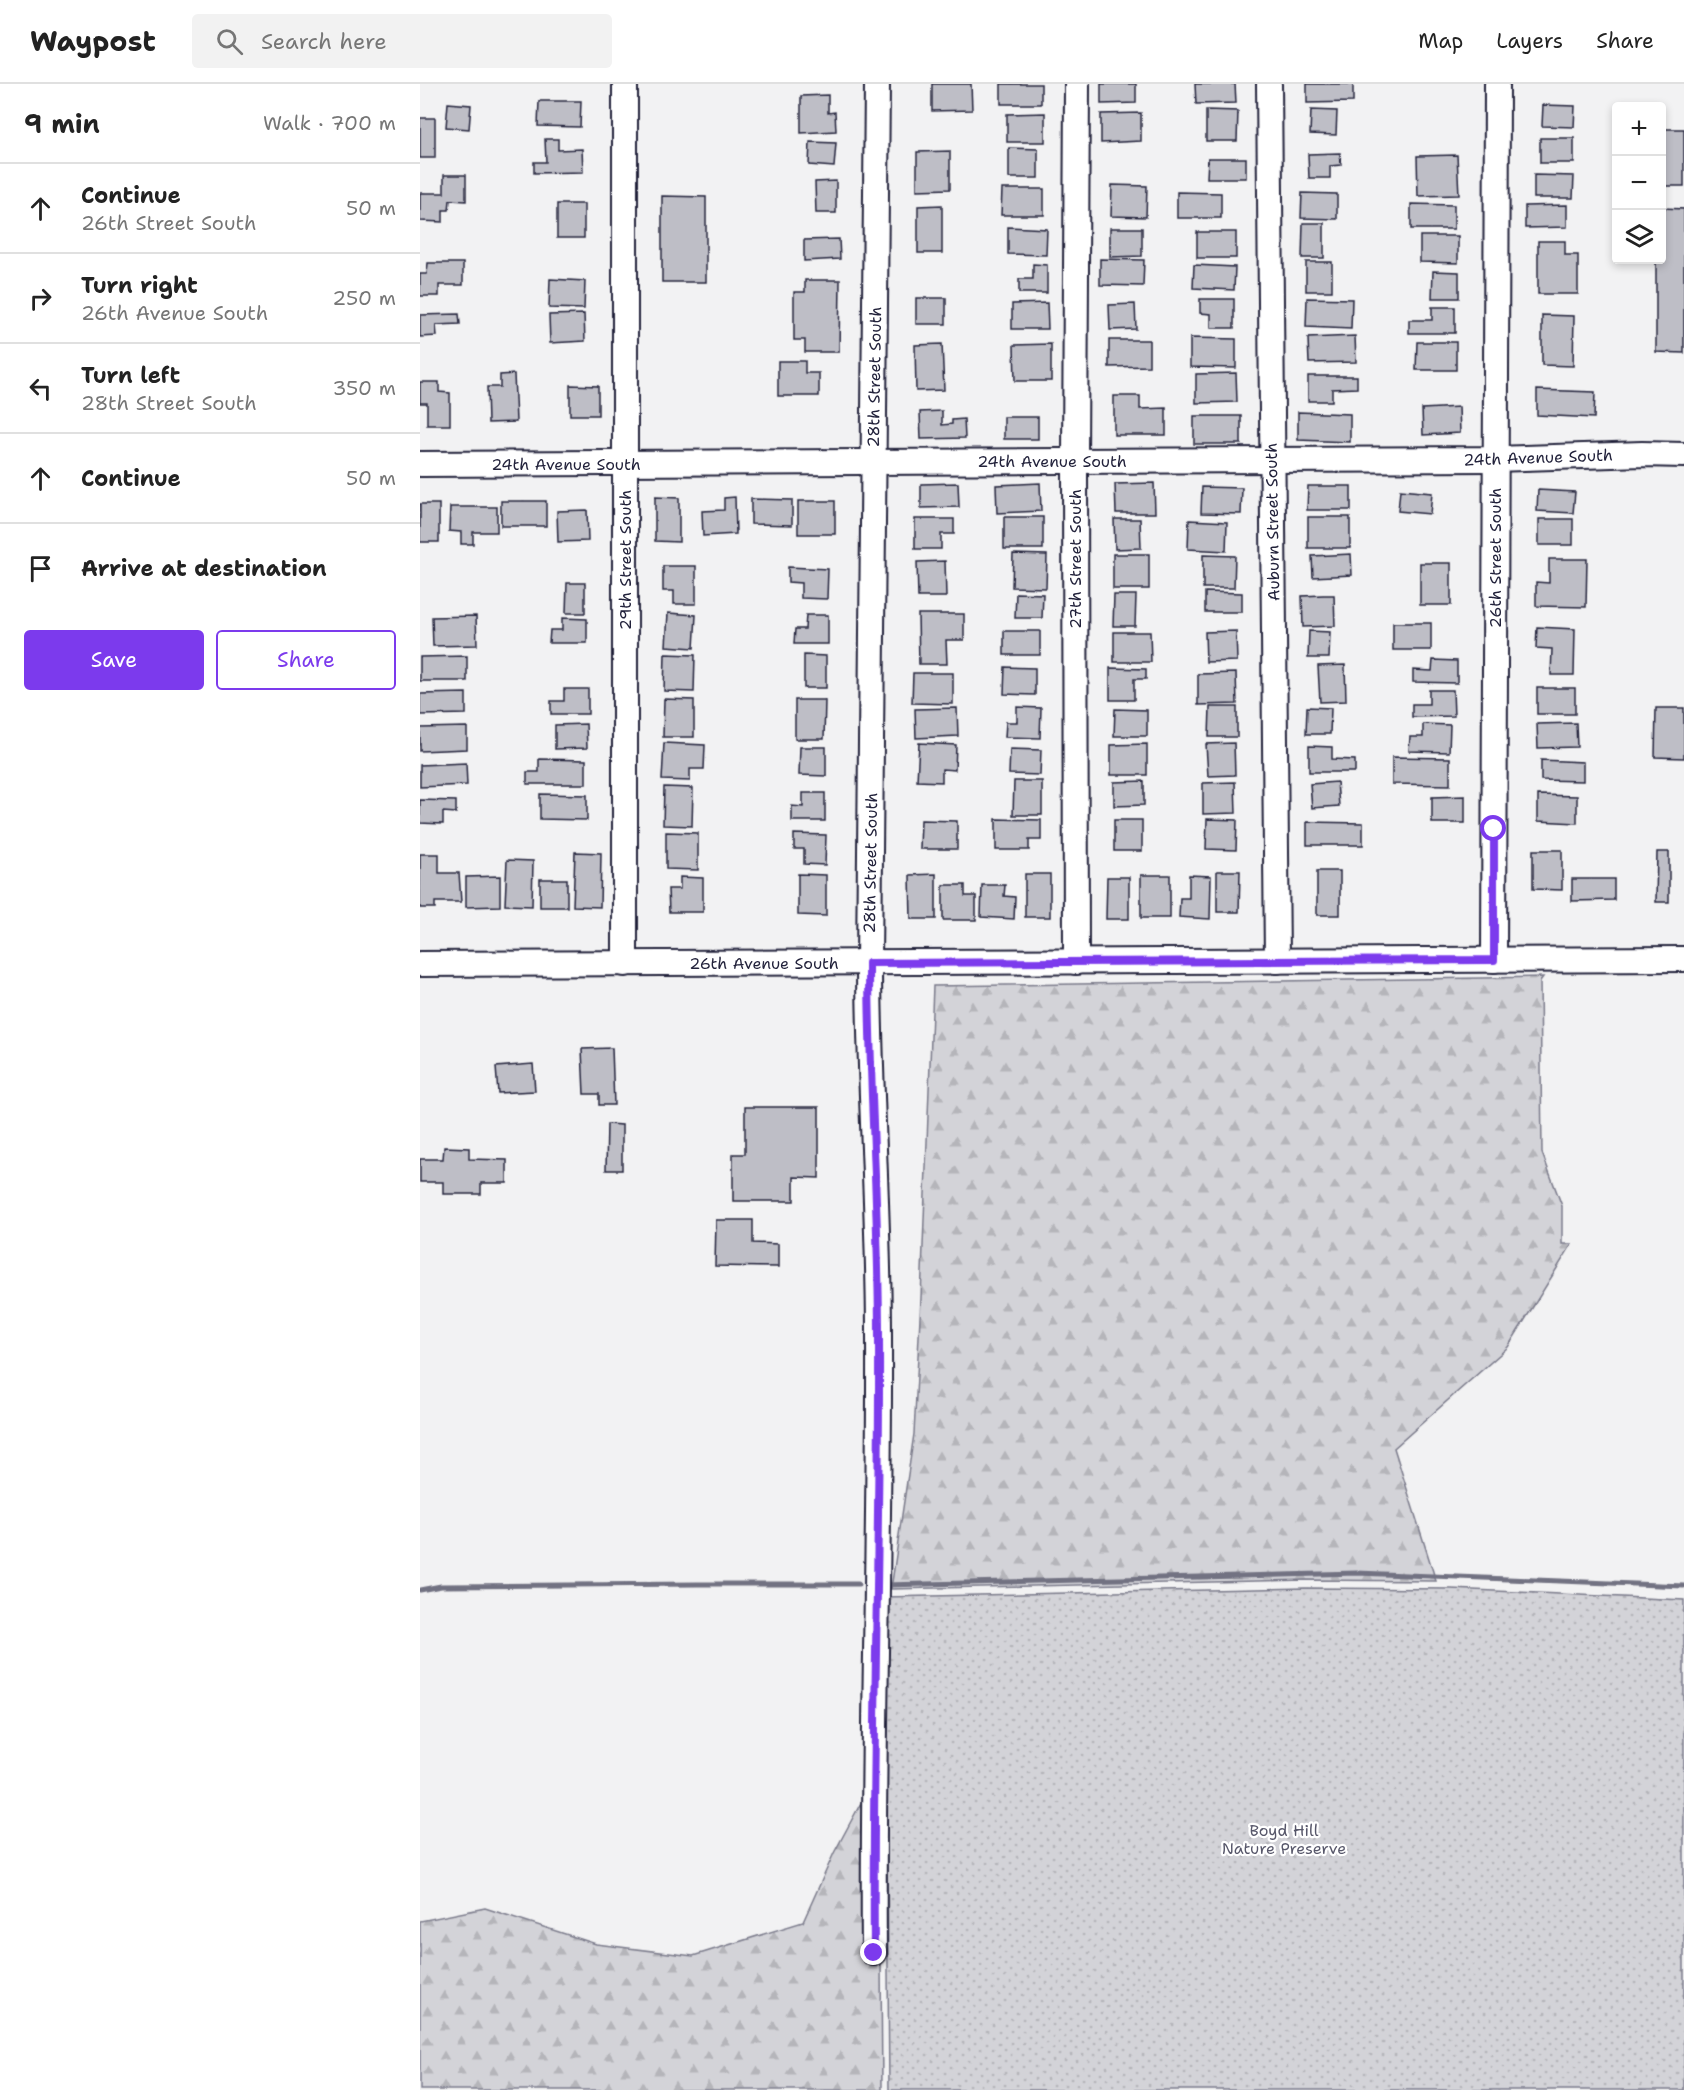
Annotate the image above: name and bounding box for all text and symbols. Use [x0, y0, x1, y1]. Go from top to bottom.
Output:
search box [192, 14, 612, 68]
text: Waypost [30, 22, 156, 60]
icon: search [213, 25, 246, 58]
text: Search here [261, 27, 387, 56]
text: Map [1418, 27, 1463, 55]
text: Layers [1496, 27, 1563, 55]
text: Share [1596, 27, 1654, 55]
map controls [1612, 102, 1666, 264]
button: + [1612, 102, 1666, 156]
text: 9 min [24, 106, 100, 141]
text: Walk · 700 m [263, 110, 396, 136]
button: − [1612, 156, 1666, 210]
text: Continue [81, 181, 181, 210]
icon: ahead [24, 192, 57, 225]
text: 50 m [346, 195, 396, 221]
text: 26th Street South [81, 210, 256, 236]
button: layers [1612, 210, 1666, 264]
text: Turn right [81, 271, 198, 300]
icon: right [24, 282, 57, 315]
text: 250 m [332, 285, 396, 311]
text: 26th Avenue South [81, 300, 268, 326]
street label: 28th Street South [863, 307, 886, 447]
text: Turn left [81, 361, 180, 390]
icon: left [24, 372, 57, 405]
text: 350 m [332, 375, 396, 401]
text: 28th Street South [81, 390, 257, 416]
street label: Auburn Street South [1261, 443, 1284, 601]
street label: 24th Avenue South [1463, 444, 1613, 471]
street label: 24th Avenue South [977, 451, 1127, 472]
street label: 24th Avenue South [491, 454, 641, 475]
icon: ahead [24, 462, 57, 495]
text: Continue [81, 464, 181, 493]
text: 50 m [346, 465, 396, 491]
street label: 26th Street South [1485, 488, 1506, 628]
street label: 27th Street South [1065, 489, 1086, 629]
street label: 29th Street South [615, 490, 636, 630]
icon: arrive [24, 552, 57, 585]
text: Arrive at destination [81, 554, 327, 583]
button: Save [24, 630, 204, 690]
button: Share [216, 630, 396, 690]
street label: 28th Street South [859, 793, 882, 933]
route start [1480, 815, 1506, 841]
street label: 26th Avenue South [689, 953, 839, 974]
park label: Boyd Hill Nature Preserve [1222, 1820, 1346, 1859]
route end [860, 1939, 886, 1965]

